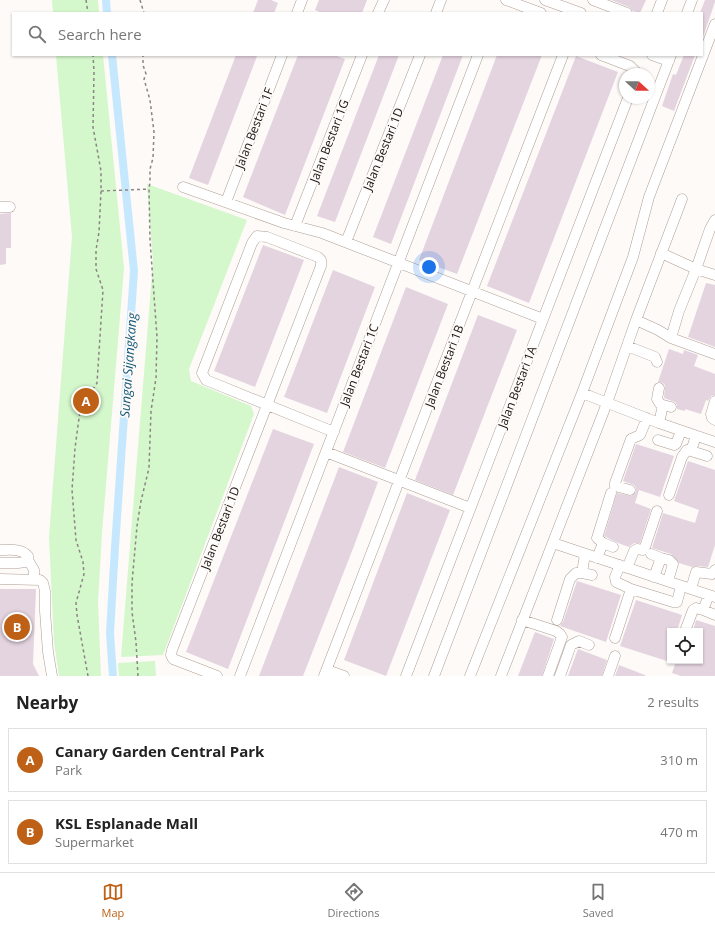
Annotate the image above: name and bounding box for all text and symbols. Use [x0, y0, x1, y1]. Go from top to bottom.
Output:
search box [12, 12, 703, 56]
icon: search [26, 23, 48, 45]
text: Search here [58, 24, 142, 44]
north arrow [619, 68, 655, 104]
street label: Jalan Bestari 1F [230, 85, 277, 172]
street label: Jalan Bestari 1G [305, 97, 353, 186]
street label: Jalan Bestari 1D [358, 105, 407, 194]
your location [419, 257, 439, 277]
water label: Sungai Sijangkang [115, 311, 141, 418]
street label: Jalan Bestari 1C [335, 321, 383, 409]
street label: Jalan Bestari 1B [420, 322, 468, 411]
street label: Jalan Bestari 1A [493, 343, 541, 431]
pin: A [73, 386, 99, 416]
street label: Jalan Bestari 1D [196, 484, 244, 573]
pin: B [4, 612, 30, 642]
map controls [667, 628, 703, 664]
button: locate [667, 628, 703, 664]
text: Nearby [16, 691, 78, 714]
text: 2 results [647, 693, 699, 711]
text: Canary Garden Central Park [55, 741, 264, 761]
text: A [26, 751, 34, 769]
text: 310 m [660, 751, 698, 769]
text: Park [55, 761, 82, 779]
text: KSL Esplanade Mall [55, 813, 198, 833]
text: B [26, 823, 34, 841]
text: 470 m [660, 823, 698, 841]
text: Supermarket [55, 833, 134, 851]
tab: Map [102, 881, 124, 920]
tab: Directions [328, 881, 380, 920]
tab: Saved [583, 881, 613, 920]

